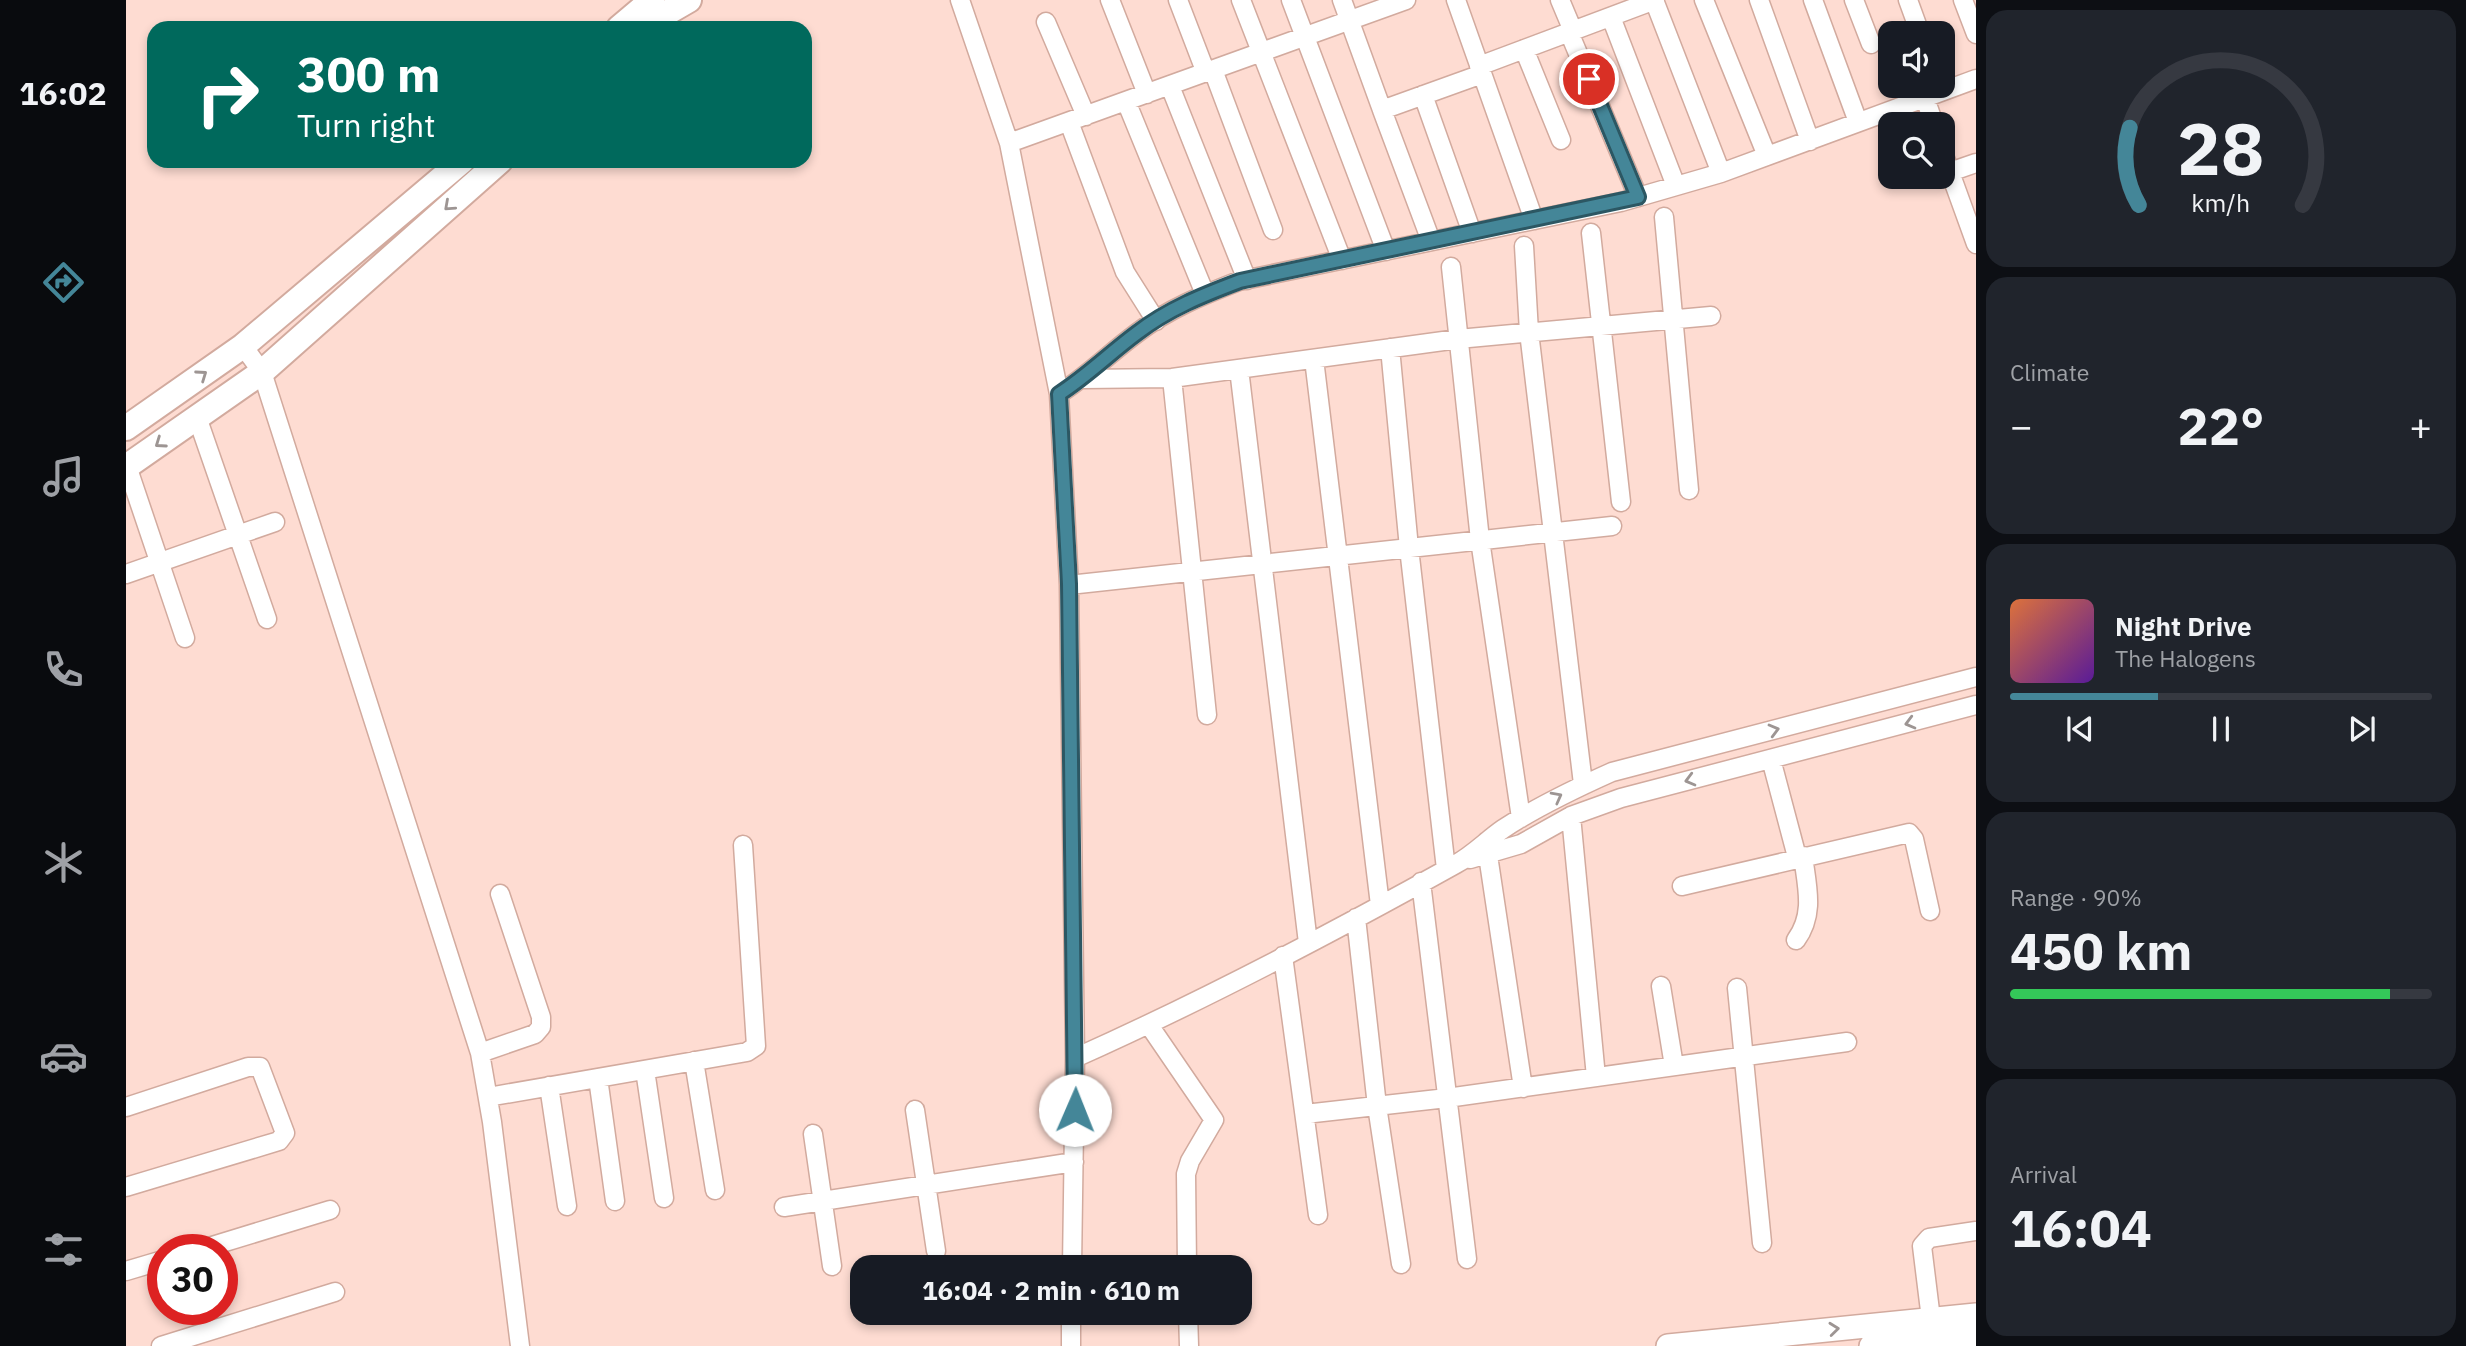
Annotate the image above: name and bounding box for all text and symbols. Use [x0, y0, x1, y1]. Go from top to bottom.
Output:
map controls [1878, 21, 1955, 189]
button: sound [1878, 21, 1955, 98]
text: 300 m [297, 42, 441, 105]
icon: right [182, 49, 273, 140]
pin [1559, 49, 1619, 109]
icon: arrive [1570, 60, 1608, 98]
text: 16:02 [19, 72, 107, 114]
text: 28 [2177, 100, 2265, 195]
text: Turn right [297, 104, 435, 146]
button: search [1878, 112, 1955, 189]
text: km/h [2192, 185, 2250, 218]
one-way arrow [444, 198, 457, 210]
icon: directions [39, 258, 88, 307]
text: Climate [2010, 357, 2089, 387]
one-way arrow [194, 371, 207, 383]
text: 22° [2178, 392, 2264, 459]
text: − [2010, 401, 2033, 450]
text: + [2409, 401, 2432, 450]
one-way arrow [155, 435, 168, 447]
icon: music [39, 452, 88, 501]
text: Night Drive [2115, 609, 2252, 643]
text: The Halogens [2115, 643, 2256, 673]
icon: phone [39, 645, 88, 694]
icon: previous [2061, 710, 2099, 748]
icon: pause [2202, 710, 2240, 748]
icon: next [2343, 710, 2381, 748]
one-way arrow [1904, 714, 1916, 729]
one-way arrow [1768, 724, 1780, 738]
one-way arrow [1684, 772, 1696, 786]
one-way arrow [1550, 791, 1562, 805]
icon: climate [39, 838, 88, 887]
text: Range · 90% [2010, 882, 2142, 912]
text: 450 km [2010, 917, 2192, 984]
icon: car [39, 1032, 88, 1081]
position arrow [1038, 1073, 1112, 1147]
text: Arrival [2010, 1159, 2077, 1189]
text: 16:04 [2010, 1194, 2152, 1261]
icon: filters [39, 1225, 88, 1274]
speed limit sign: 30 [147, 1234, 238, 1325]
text: 16:04 · 2 min · 610 m [922, 1273, 1180, 1307]
one-way arrow [1828, 1321, 1839, 1336]

